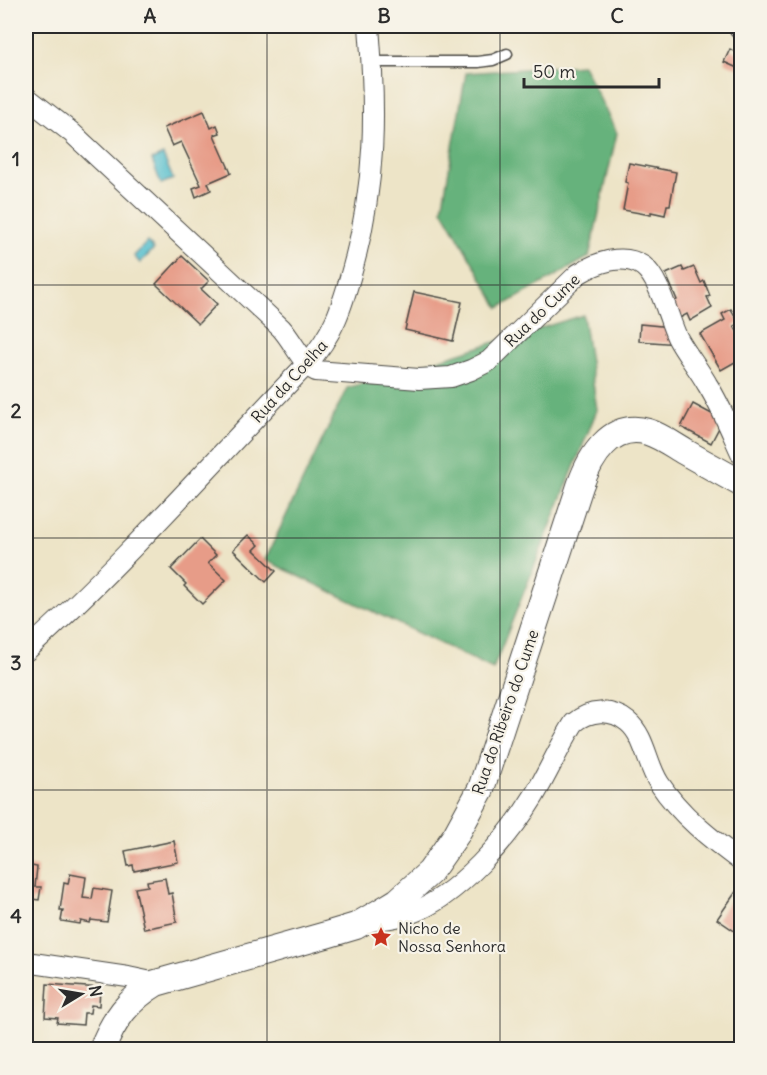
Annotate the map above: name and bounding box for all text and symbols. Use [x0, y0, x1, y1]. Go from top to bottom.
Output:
text: A [144, 3, 157, 28]
text: B [377, 3, 391, 28]
text: C [610, 3, 624, 28]
scale bar [524, 51, 659, 89]
text: 50 m [533, 60, 575, 83]
text: 1 [12, 146, 20, 171]
street label: Rua do Cume [500, 269, 584, 351]
street label: Rua da Coelha [247, 335, 331, 427]
text: 2 [11, 398, 22, 423]
street label: Rua do Ribeiro do Cume [467, 627, 543, 797]
text: 3 [10, 650, 22, 675]
text: 4 [10, 903, 22, 928]
place label: Nicho de Nossa Senhora [398, 918, 506, 956]
place icon: Nicho de Nossa Senhora [369, 925, 393, 949]
north arrow [51, 964, 111, 1024]
text: N [85, 984, 107, 998]

